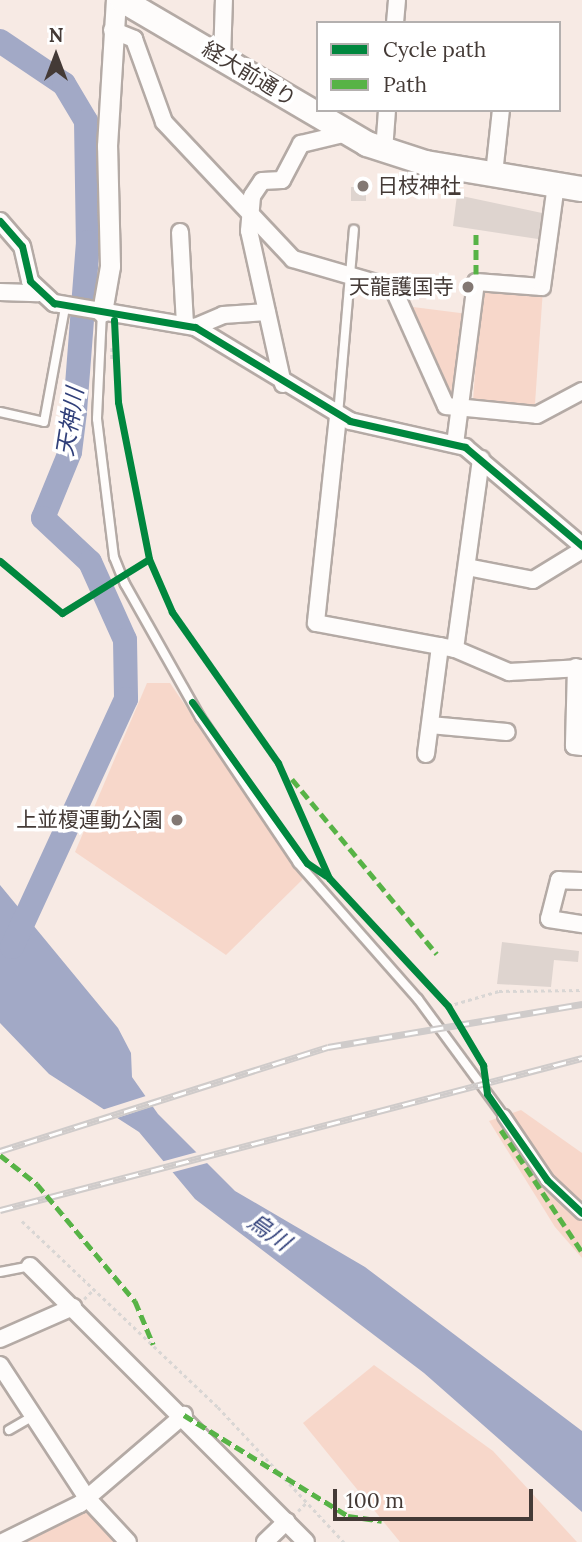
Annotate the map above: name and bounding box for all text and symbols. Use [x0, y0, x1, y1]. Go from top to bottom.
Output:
north arrow [21, 21, 91, 91]
legend [316, 21, 561, 112]
text: N [49, 23, 63, 47]
street label: 経大前通り [198, 36, 300, 112]
text: Cycle path [383, 36, 486, 63]
text: Path [383, 71, 427, 98]
place label: 日枝神社 [377, 173, 461, 199]
marker: 日枝神社 [355, 178, 371, 194]
place label: 天龍護国寺 [349, 274, 454, 300]
marker: 天龍護国寺 [460, 279, 476, 295]
water label: 天神川 [51, 386, 89, 458]
place label: 上並榎運動公園 [16, 807, 163, 833]
marker: 上並榎運動公園 [169, 812, 185, 828]
water label: 烏川 [242, 1208, 296, 1256]
scale bar [337, 1476, 536, 1520]
text: 100 m [346, 1487, 404, 1514]

